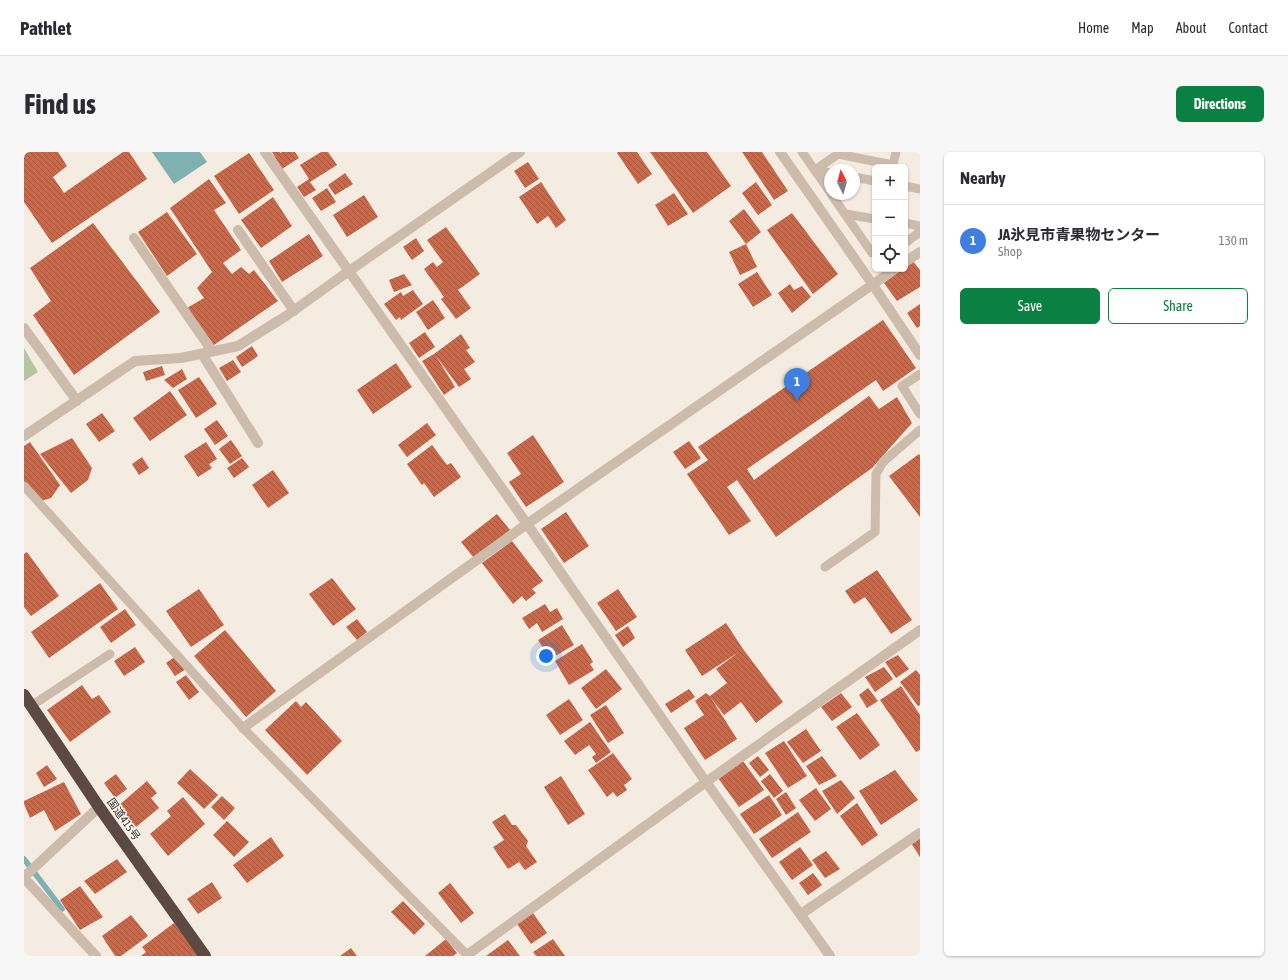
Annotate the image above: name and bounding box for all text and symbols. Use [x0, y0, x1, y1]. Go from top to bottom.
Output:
text: Pathlet [20, 17, 71, 39]
text: Home [1078, 20, 1109, 36]
text: Map [1131, 20, 1154, 36]
text: About [1176, 20, 1207, 36]
text: Contact [1229, 20, 1268, 36]
button: Directions [1176, 86, 1264, 122]
text: Find us [24, 88, 96, 120]
north arrow [824, 164, 860, 200]
map controls [872, 164, 908, 272]
button: + [872, 164, 908, 200]
text: Nearby [960, 168, 1006, 188]
button: − [872, 200, 908, 236]
text: JA氷見市青果物センター [998, 226, 1160, 243]
text: 1 [970, 233, 976, 248]
text: 130 m [1219, 233, 1248, 248]
button: locate [872, 236, 908, 272]
text: Shop [998, 244, 1022, 259]
button: Save [960, 288, 1100, 324]
button: Share [1108, 288, 1248, 324]
pin: 1 [784, 368, 810, 401]
your location [536, 646, 556, 666]
street label: 国道415号 [105, 796, 143, 842]

